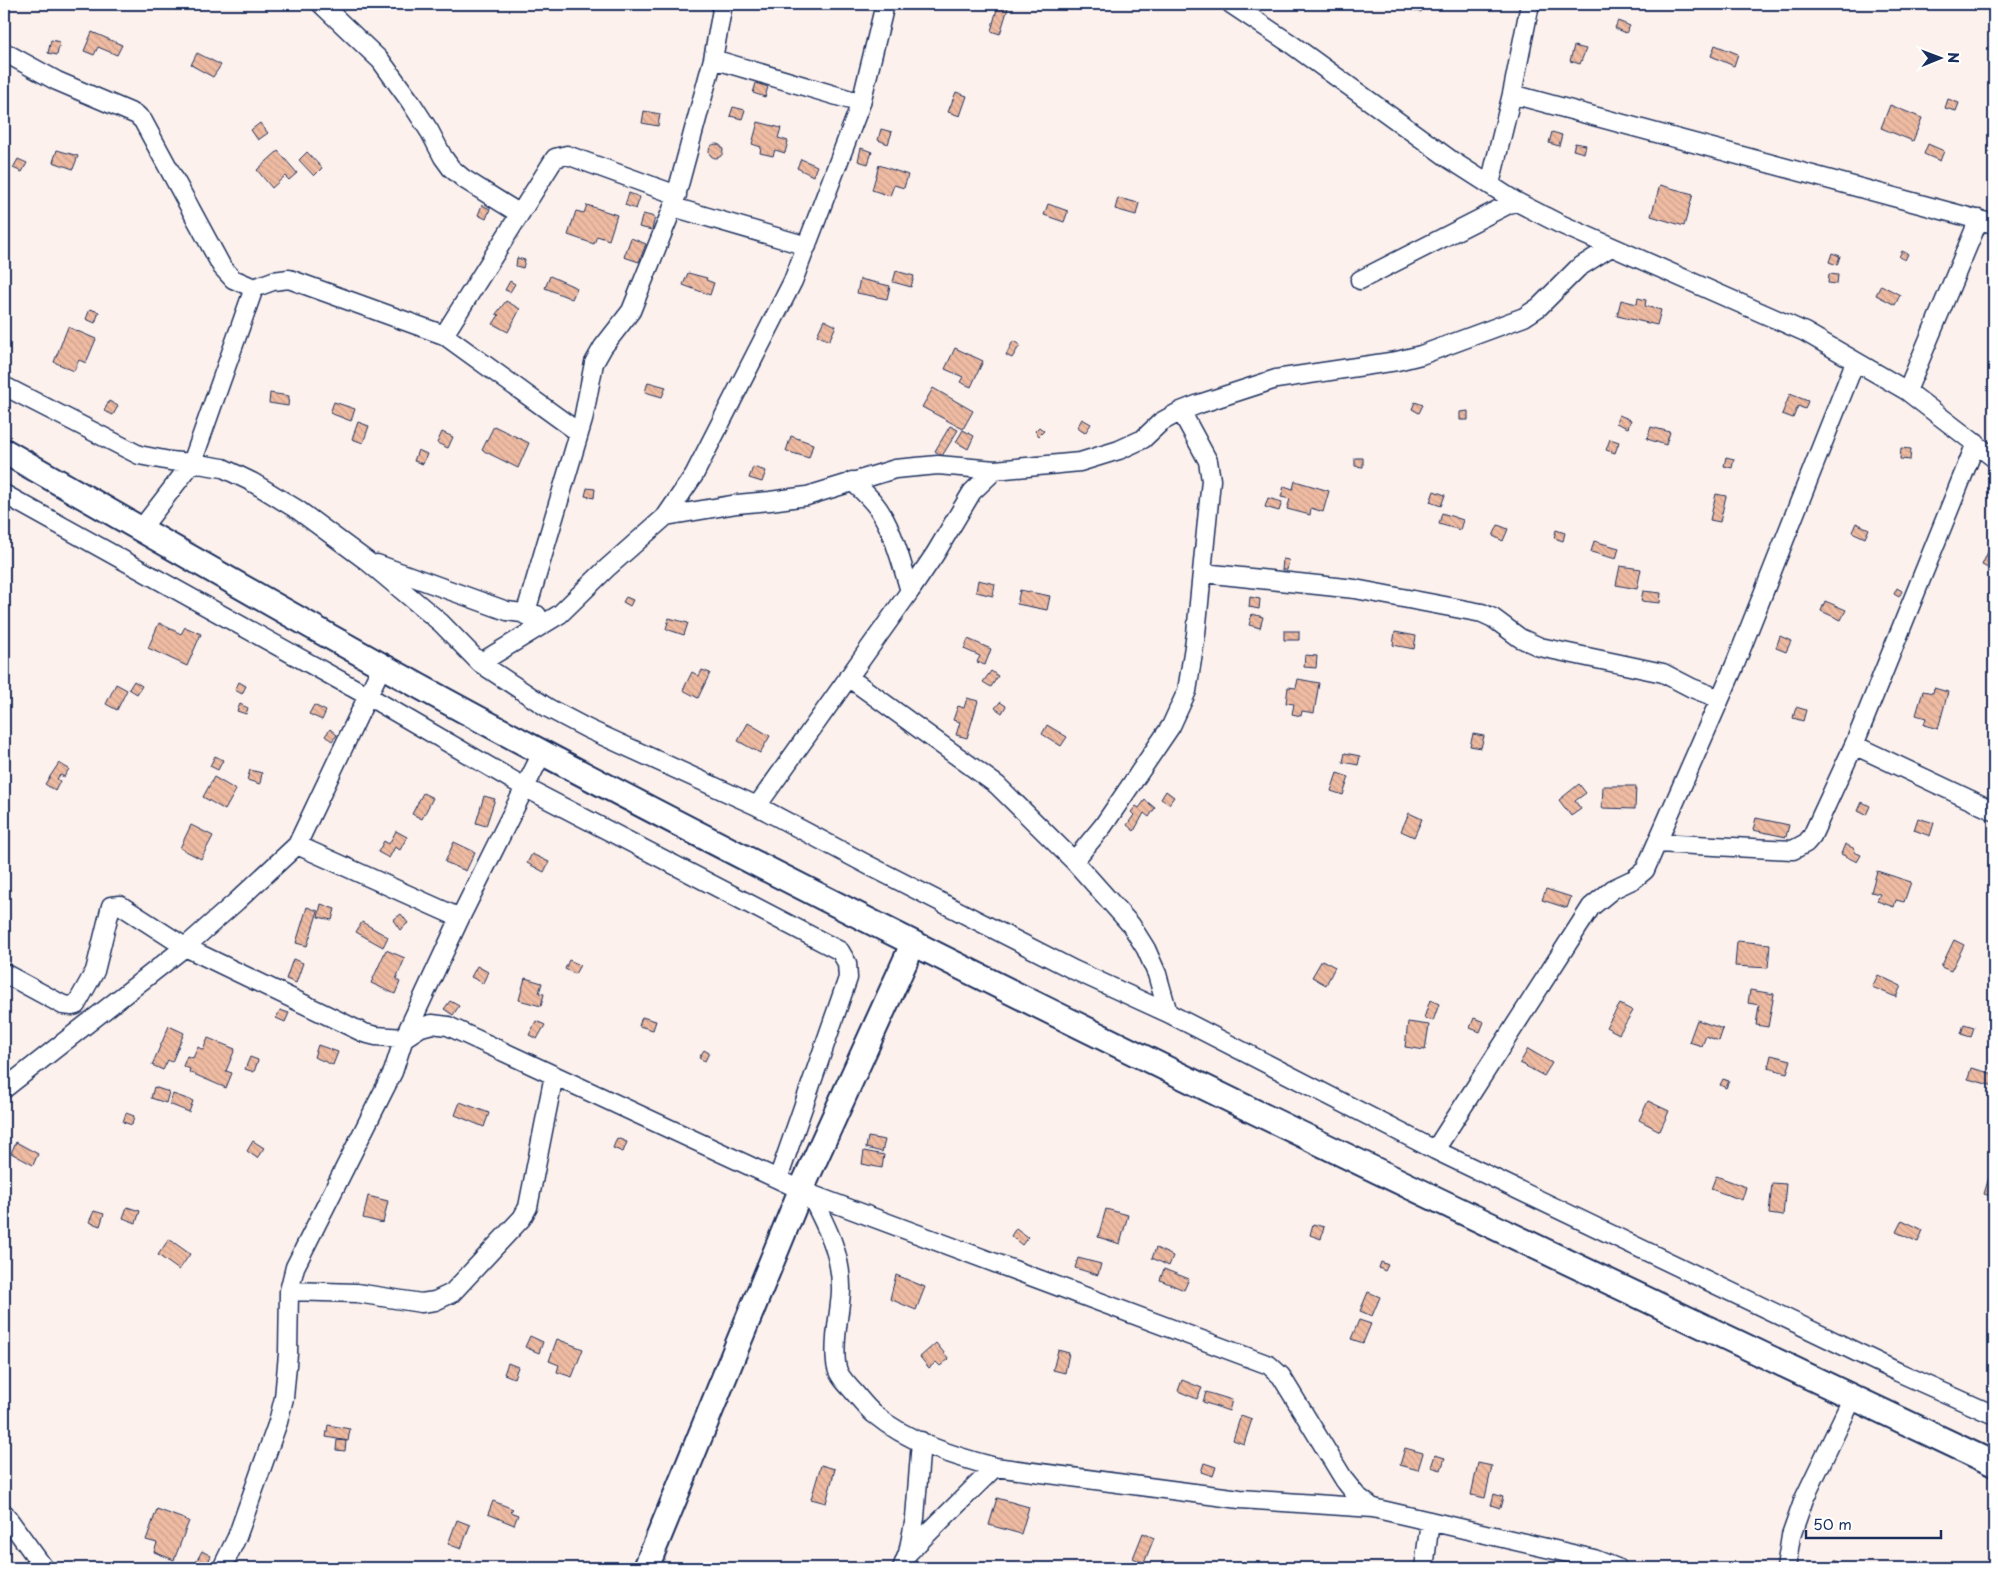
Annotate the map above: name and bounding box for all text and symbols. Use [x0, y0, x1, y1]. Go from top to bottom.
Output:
north arrow [1916, 32, 1966, 82]
text: N [1943, 52, 1964, 63]
scale bar [1806, 1507, 1940, 1539]
text: 50 m [1813, 1512, 1852, 1535]

